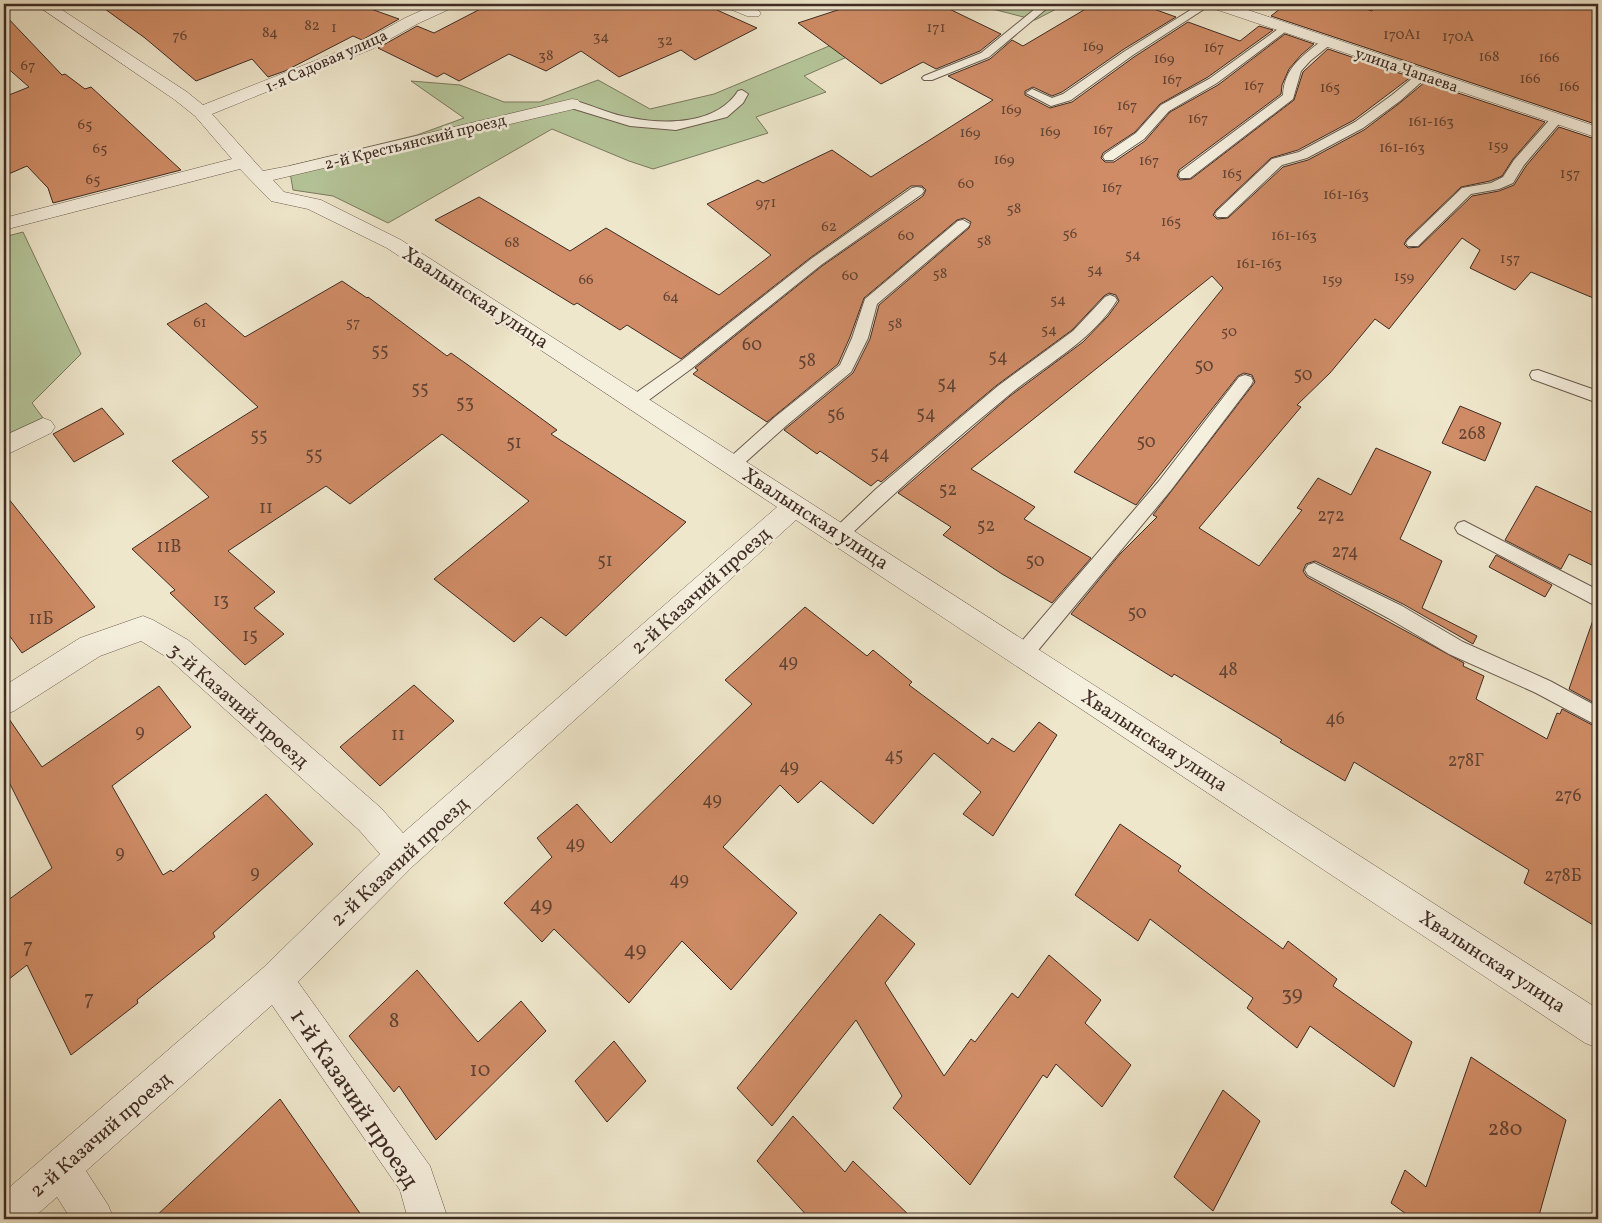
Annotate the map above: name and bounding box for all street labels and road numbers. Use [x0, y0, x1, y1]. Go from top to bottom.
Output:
street label: 1-я Садовая улица [262, 25, 391, 99]
street label: улица Чапаева [1352, 43, 1461, 99]
street label: 2-й Крестьянский проезд [322, 110, 508, 176]
street label: Хвалынская улица [396, 241, 554, 357]
street label: Хвалынская улица [736, 462, 894, 578]
street label: 2-й Казачий проезд [625, 521, 777, 662]
street label: 3-й Казачий проезд [161, 637, 314, 776]
street label: Хвалынская улица [1075, 684, 1233, 800]
street label: 2-й Казачий проезд [325, 791, 475, 934]
street label: Хвалынская улица [1413, 905, 1571, 1021]
street label: 1-й Казачий проезд [280, 1002, 427, 1196]
street label: 2-й Казачий проезд [25, 1066, 178, 1205]

